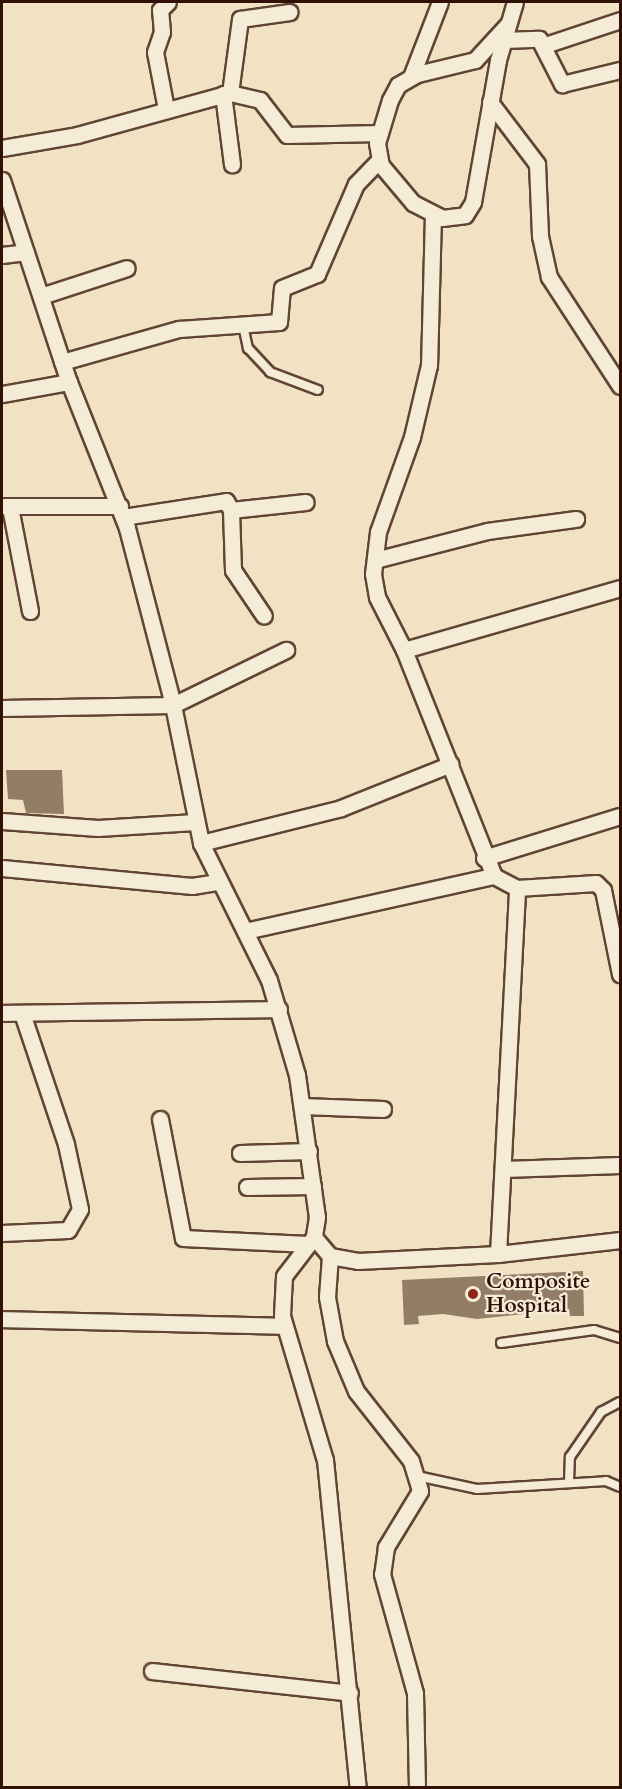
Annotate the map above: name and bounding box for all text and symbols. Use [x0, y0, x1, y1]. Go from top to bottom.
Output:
place label: Composite Hospital [486, 1269, 590, 1319]
marker: Composite Hospital [464, 1285, 482, 1303]

